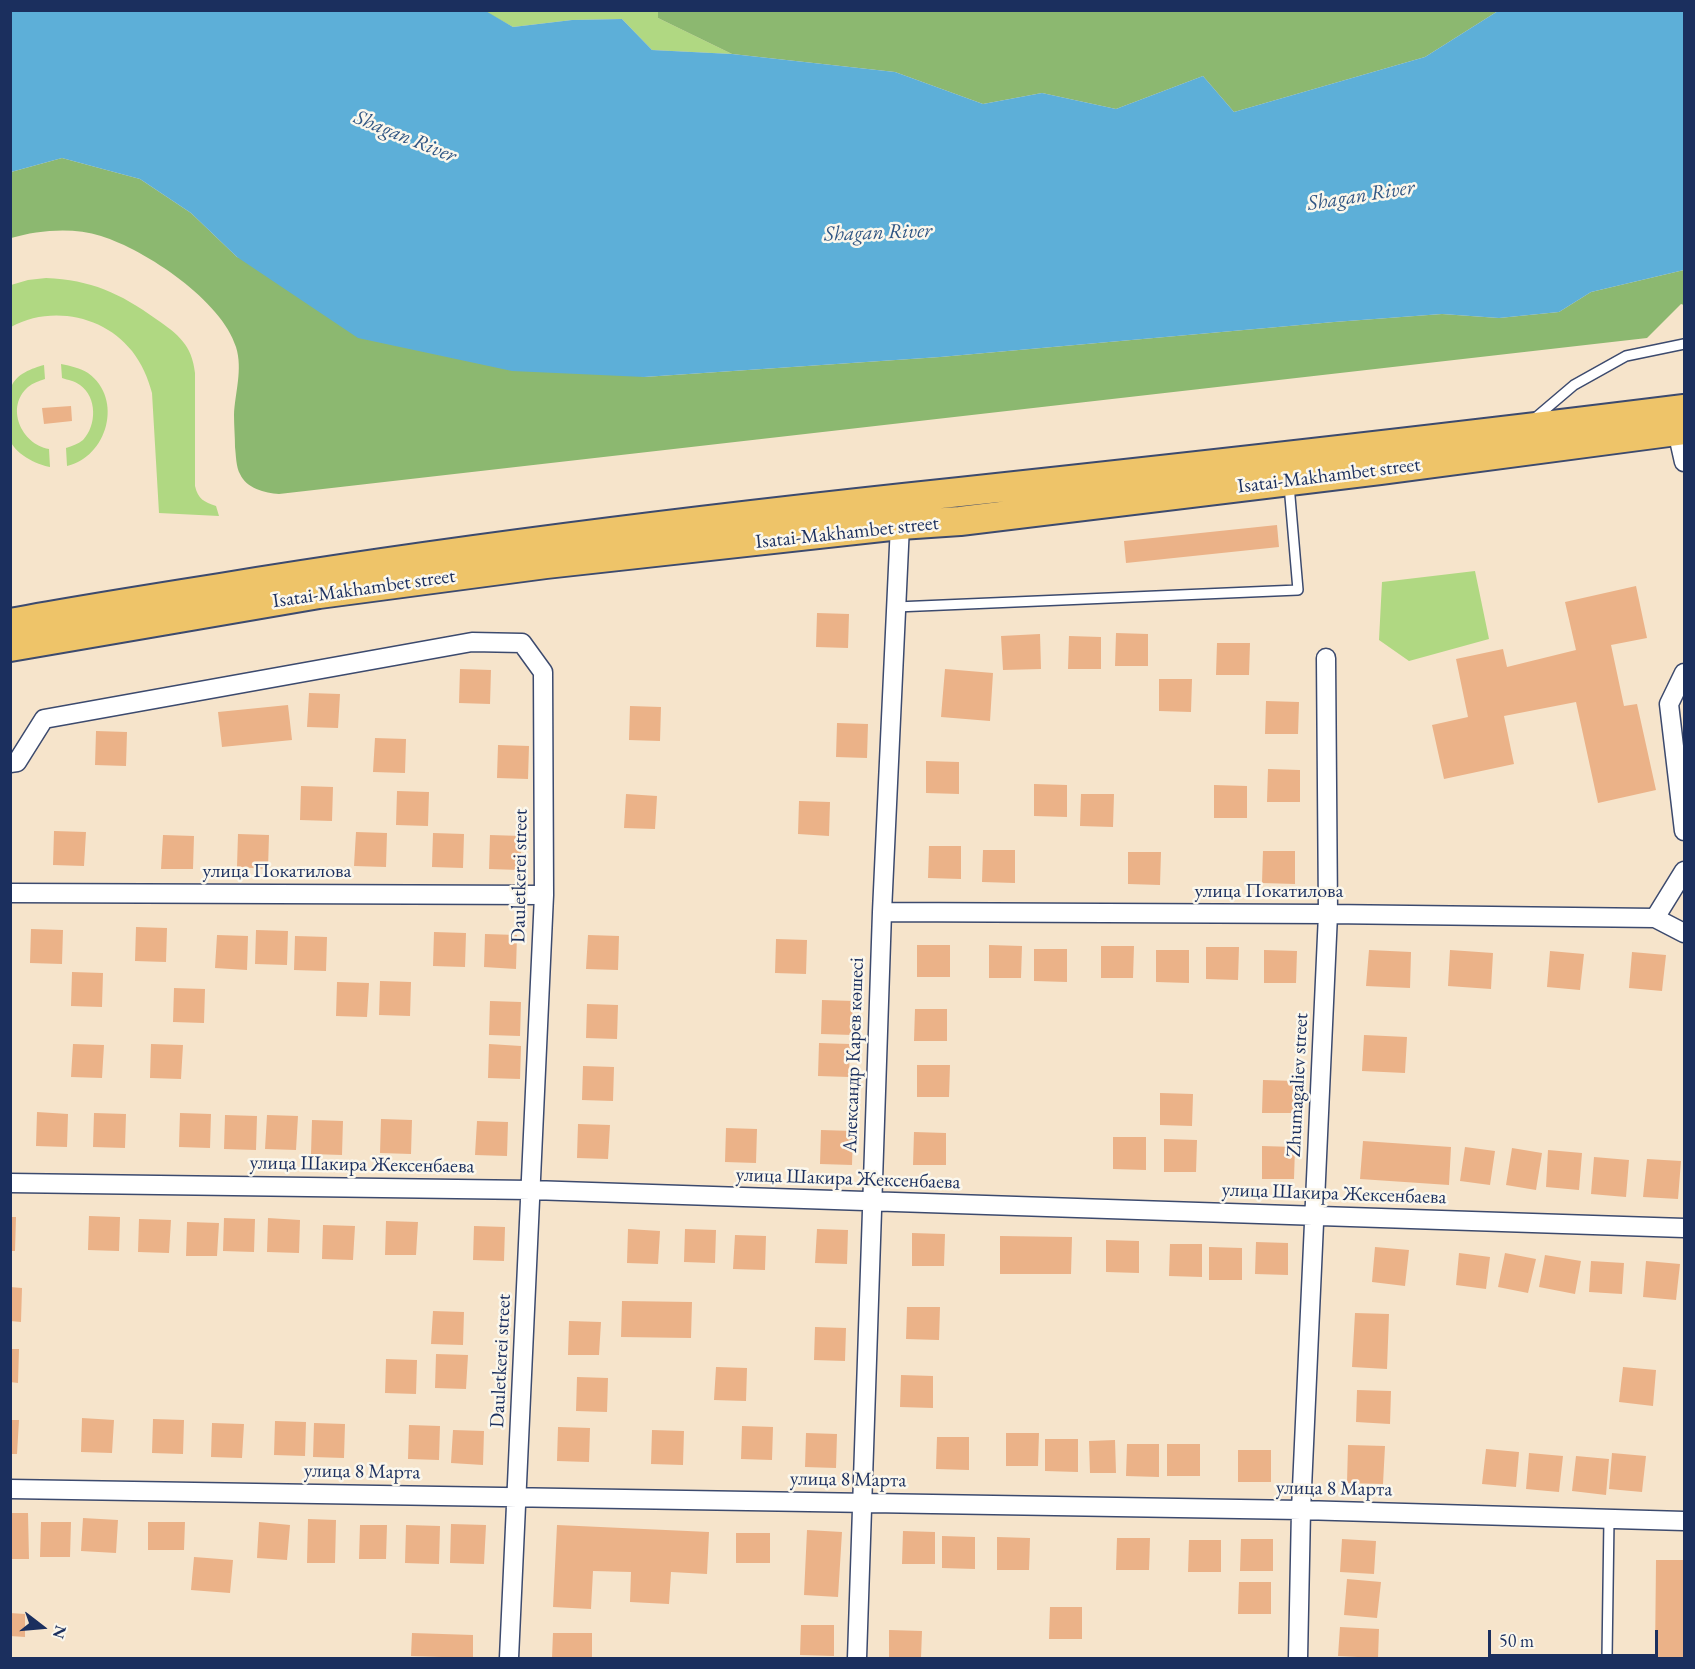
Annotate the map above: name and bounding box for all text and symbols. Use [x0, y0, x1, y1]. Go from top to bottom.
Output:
water label: Shagan River [350, 105, 460, 169]
water label: Shagan River [1306, 175, 1416, 217]
water label: Shagan River [824, 219, 932, 247]
street label: Isatai-Makhambet street [1236, 453, 1422, 499]
street label: Isatai-Makhambet street [754, 511, 940, 555]
street label: Isatai-Makhambet street [271, 564, 457, 614]
street label: Dauletkerei street [507, 809, 533, 943]
street label: улица Покатилова [202, 860, 352, 884]
street label: улица Покатилова [1194, 880, 1344, 904]
street label: Александр Карев көшесі [839, 957, 869, 1153]
street label: Zhumagaliev street [1282, 1012, 1314, 1158]
street label: улица Шакира Жексенбаева [249, 1151, 475, 1179]
street label: улица Шакира Жексенбаева [735, 1163, 961, 1195]
street label: улица Шакира Жексенбаева [1221, 1178, 1447, 1210]
street label: Dauletkerei street [486, 1293, 516, 1429]
street label: улица 8 Марта [304, 1459, 420, 1485]
street label: улица 8 Марта [790, 1467, 906, 1493]
street label: улица 8 Марта [1276, 1476, 1392, 1502]
north arrow [12, 1597, 72, 1657]
scale bar [1491, 1618, 1660, 1656]
text: N [48, 1623, 72, 1641]
text: 50 m [1499, 1629, 1534, 1652]

